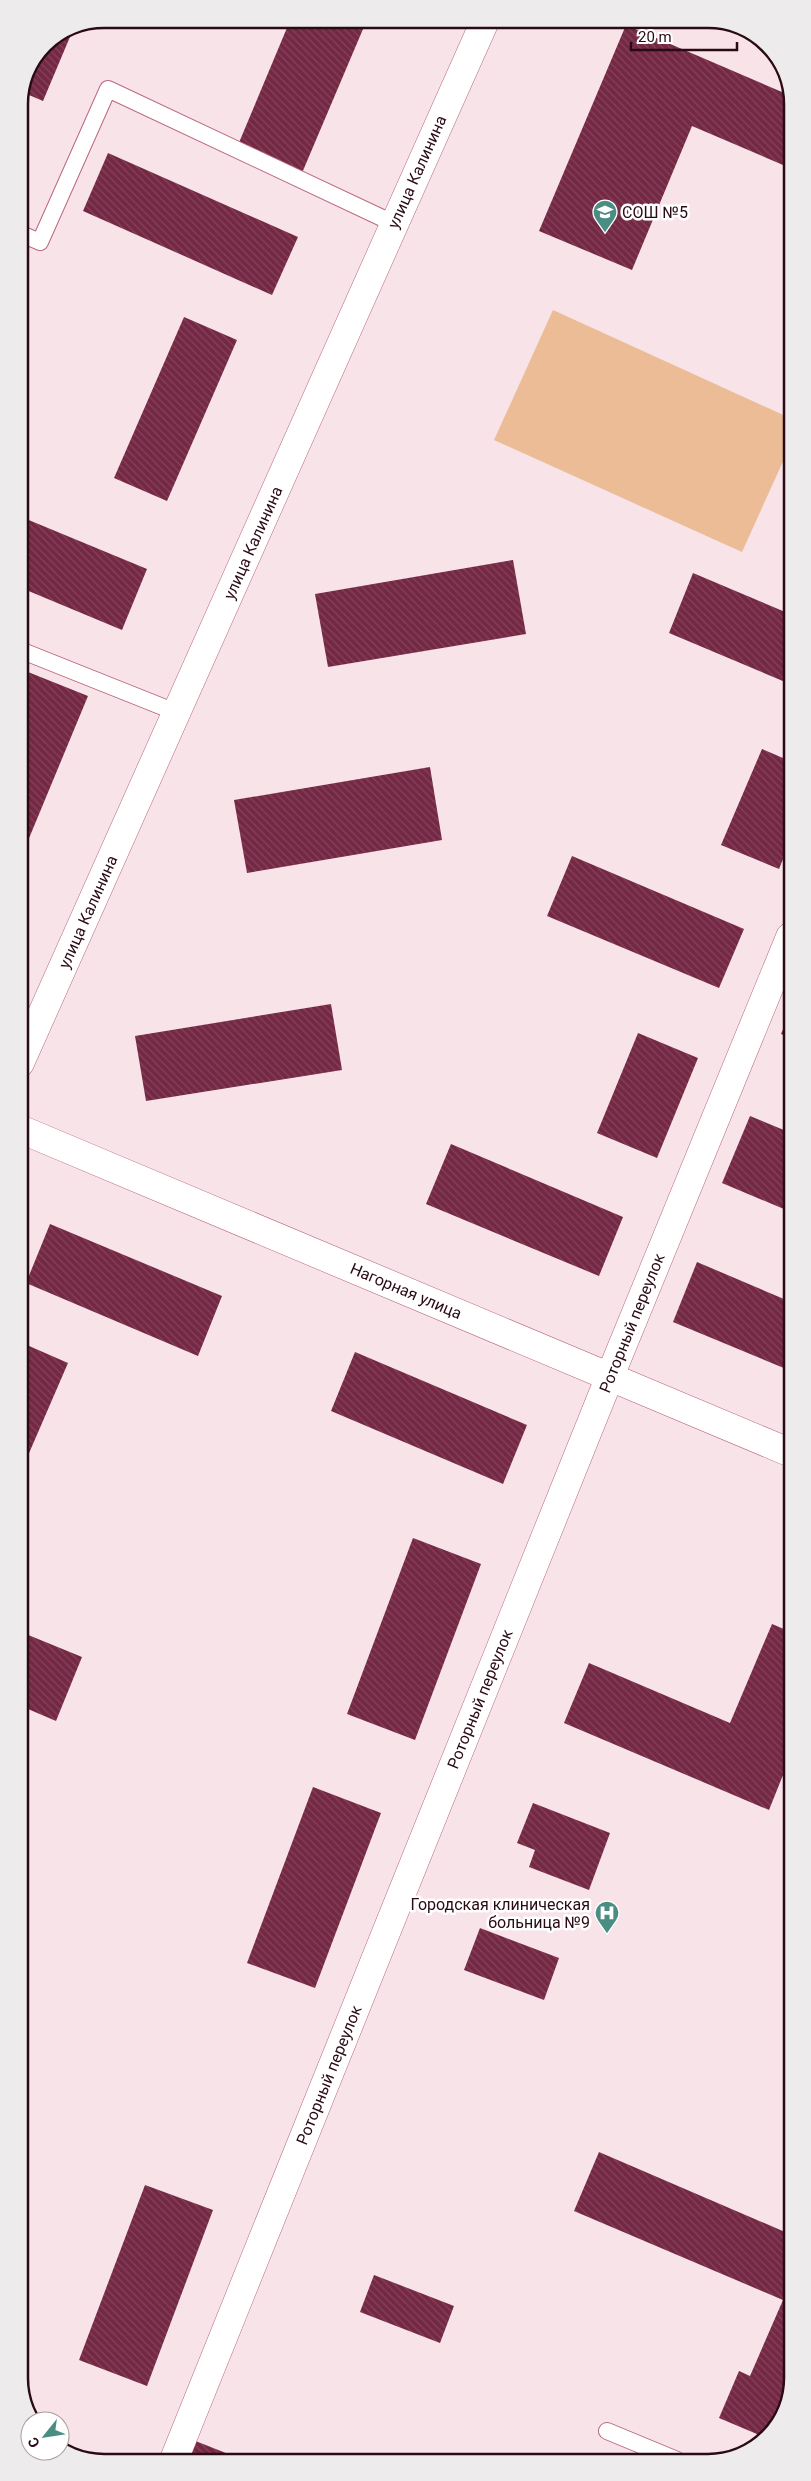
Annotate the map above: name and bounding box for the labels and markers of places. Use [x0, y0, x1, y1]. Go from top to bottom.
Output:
school or university icon: СОШ №5 [592, 199, 618, 233]
place label: СОШ №5 [622, 203, 688, 222]
place label: Городская клиническая больница №9 [410, 1895, 590, 1932]
hospital icon: Городская клиническая больница №9 [594, 1900, 620, 1934]

